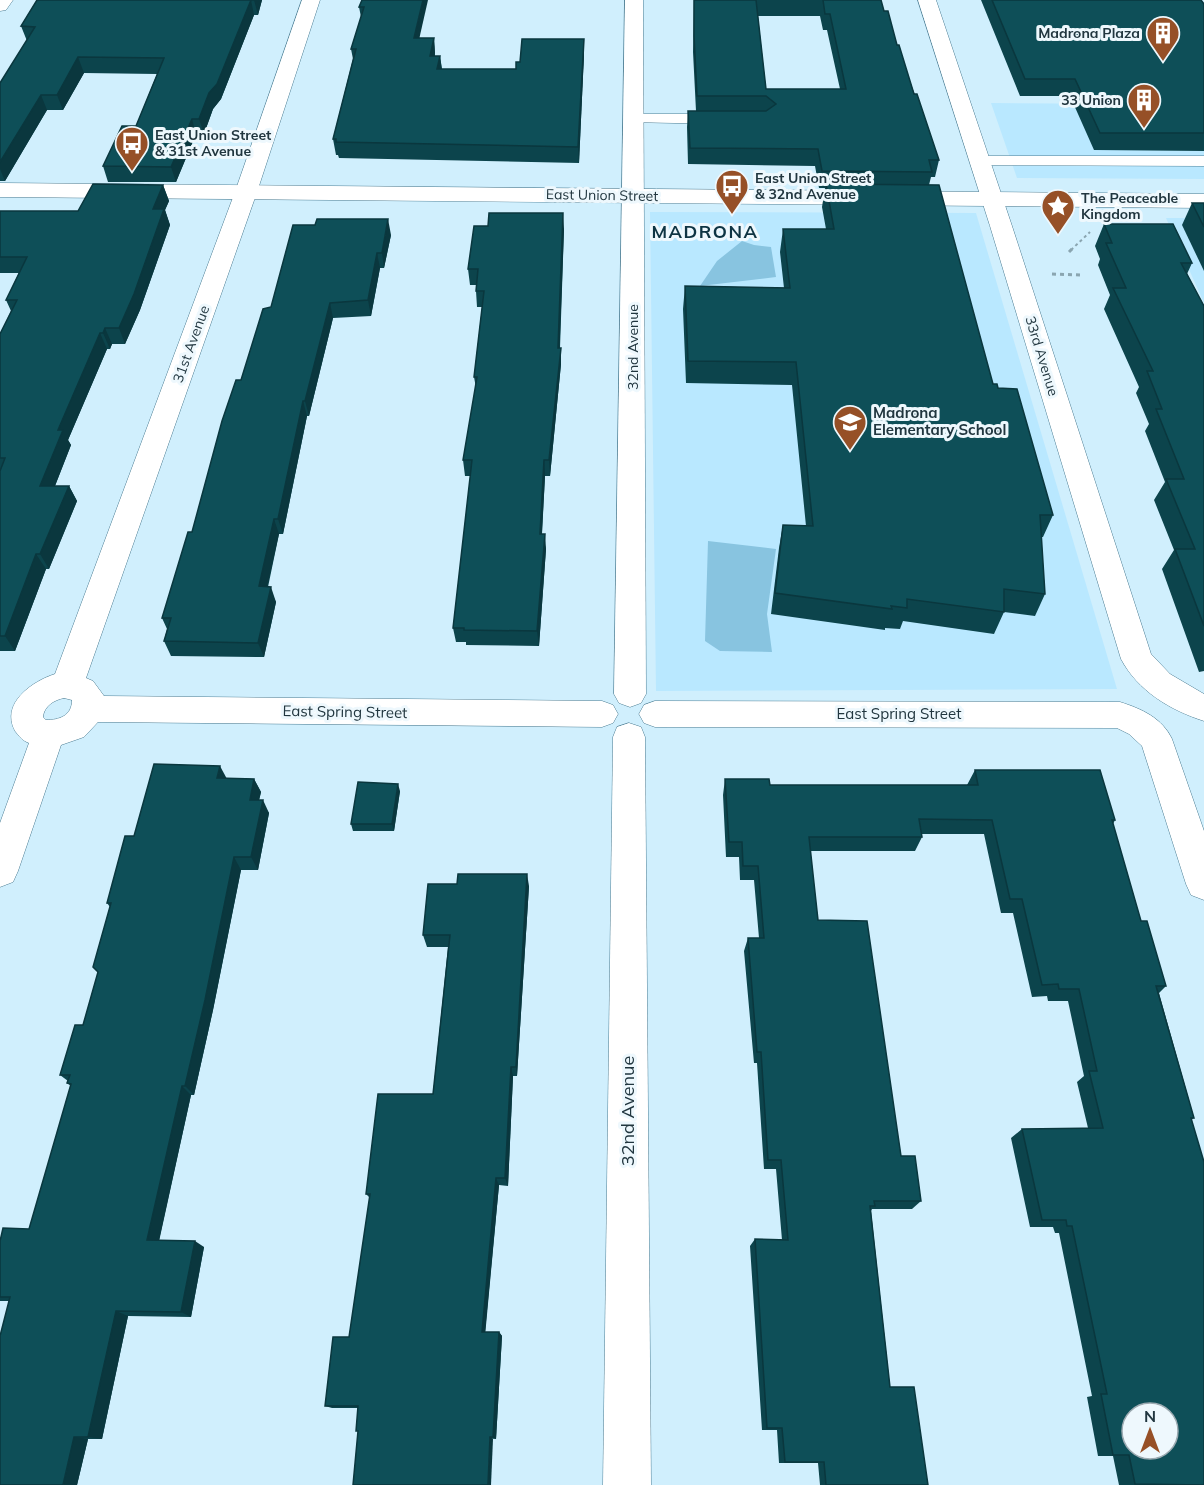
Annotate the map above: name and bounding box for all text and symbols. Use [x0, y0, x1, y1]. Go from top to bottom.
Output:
building icon: Madrona Plaza [1145, 15, 1181, 62]
place label: Madrona Plaza [1038, 24, 1140, 42]
building icon: 33 Union [1126, 82, 1162, 129]
place label: 33 Union [1061, 91, 1121, 109]
bus stop icon: East Union Street & 31st Avenue [114, 125, 150, 172]
place label: East Union Street & 31st Avenue [155, 126, 272, 160]
bus stop icon: East Union Street & 32nd Avenue [714, 168, 750, 215]
place label: East Union Street & 32nd Avenue [755, 169, 872, 203]
street label: East Union Street [546, 185, 658, 205]
place icon: The Peaceable Kingdom [1040, 188, 1076, 235]
place label: The Peaceable Kingdom [1081, 189, 1179, 223]
district label: MADRONA [651, 220, 759, 243]
street label: 31st Avenue [169, 303, 213, 385]
street label: 32nd Avenue [624, 304, 642, 390]
street label: 33rd Avenue [1021, 314, 1063, 398]
place label: Madrona Elementary School [873, 403, 1006, 439]
school or university icon: Madrona Elementary School [832, 404, 868, 451]
street label: East Spring Street [282, 701, 408, 722]
street label: East Spring Street [837, 704, 961, 723]
street label: 32nd Avenue [616, 1056, 639, 1166]
north arrow [1120, 1401, 1180, 1461]
text: N [1144, 1406, 1156, 1426]

